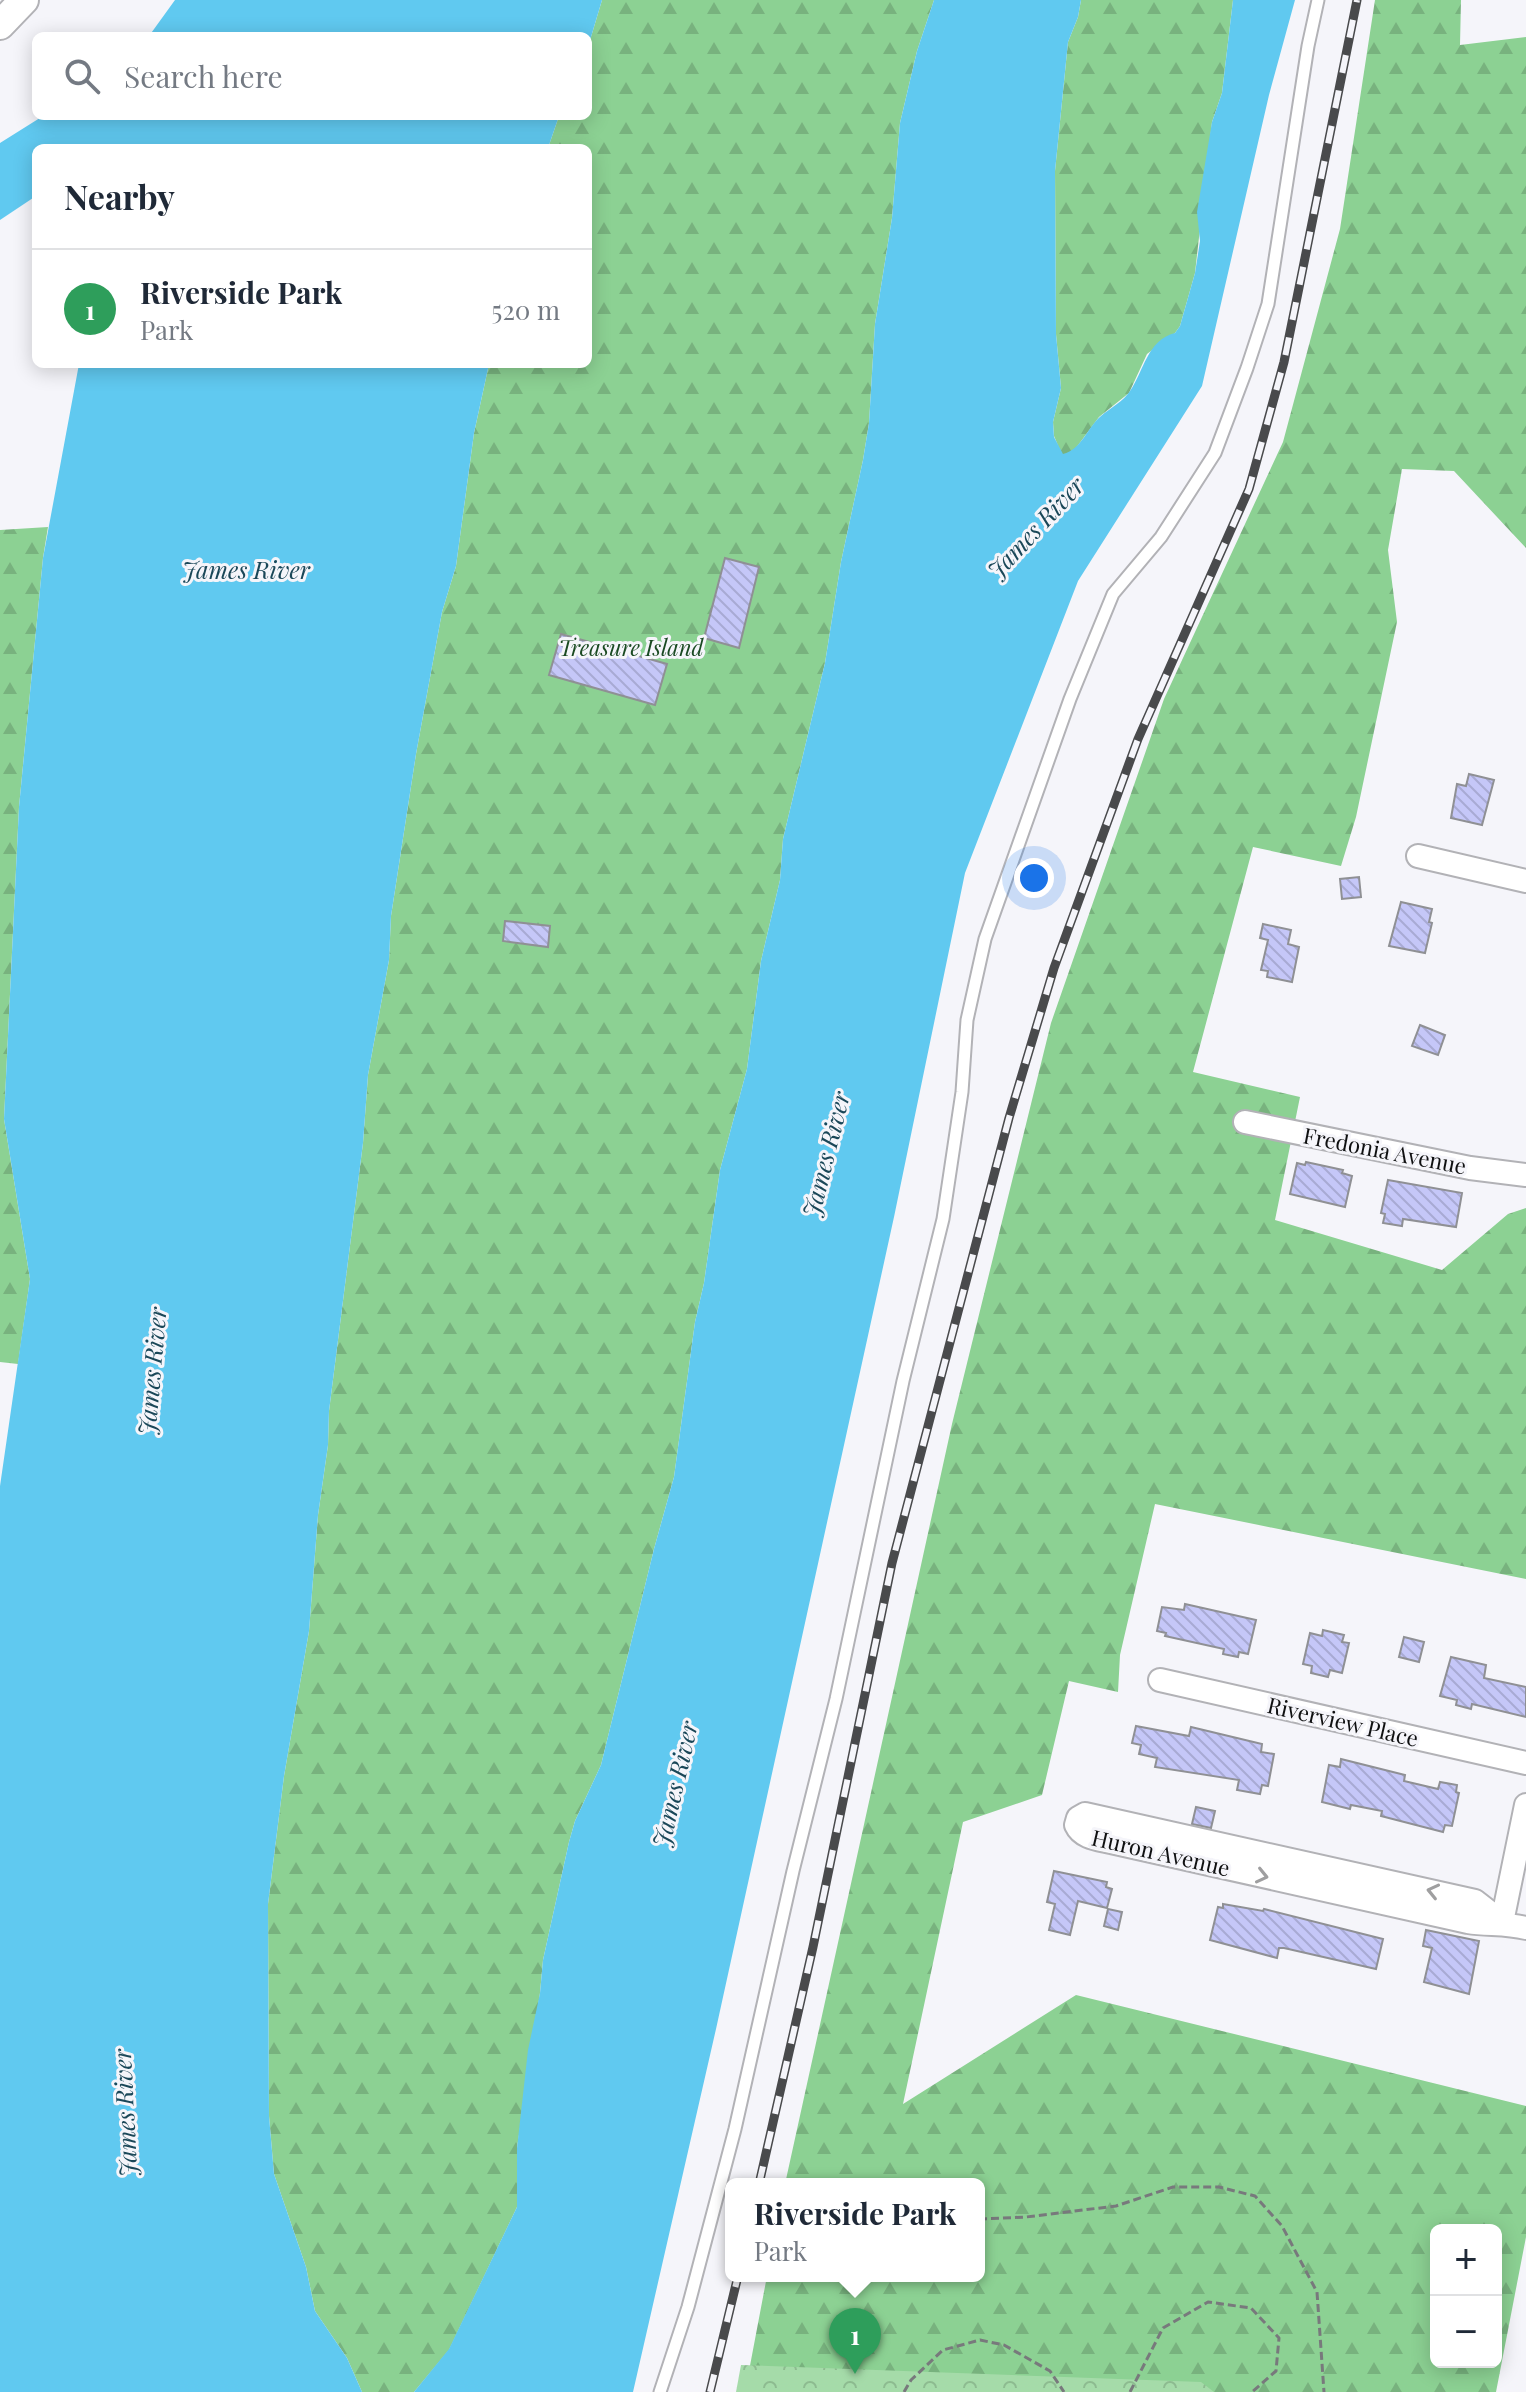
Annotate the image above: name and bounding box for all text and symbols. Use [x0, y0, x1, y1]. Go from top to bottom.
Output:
search box [32, 32, 592, 120]
icon: search [60, 54, 104, 98]
text: Search here [124, 56, 283, 96]
text: Nearby [64, 173, 175, 219]
text: Riverside Park [140, 272, 342, 312]
text: 1 [85, 292, 95, 327]
text: 520 m [492, 292, 560, 327]
text: Park [140, 312, 193, 347]
water label: James River [980, 469, 1091, 585]
water label: James River [182, 553, 311, 585]
park label: Treasure Island [559, 632, 705, 662]
your location [1014, 858, 1054, 898]
water label: James River [794, 1087, 856, 1220]
street label: Fredonia Avenue [1301, 1119, 1469, 1181]
water label: James River [129, 1305, 173, 1436]
street label: Riverview Place [1265, 1689, 1421, 1753]
water label: James River [644, 1717, 704, 1850]
street label: Huron Avenue [1089, 1822, 1233, 1882]
one-way arrow [1255, 1867, 1268, 1884]
one-way arrow [1426, 1883, 1440, 1900]
water label: James River [105, 2047, 143, 2178]
popup [725, 2178, 985, 2282]
text: Riverside Park [754, 2193, 956, 2233]
map controls [1430, 2224, 1502, 2368]
button: + [1430, 2224, 1502, 2296]
text: Park [754, 2233, 807, 2268]
button: − [1430, 2296, 1502, 2368]
pin: 1 [829, 2308, 881, 2374]

